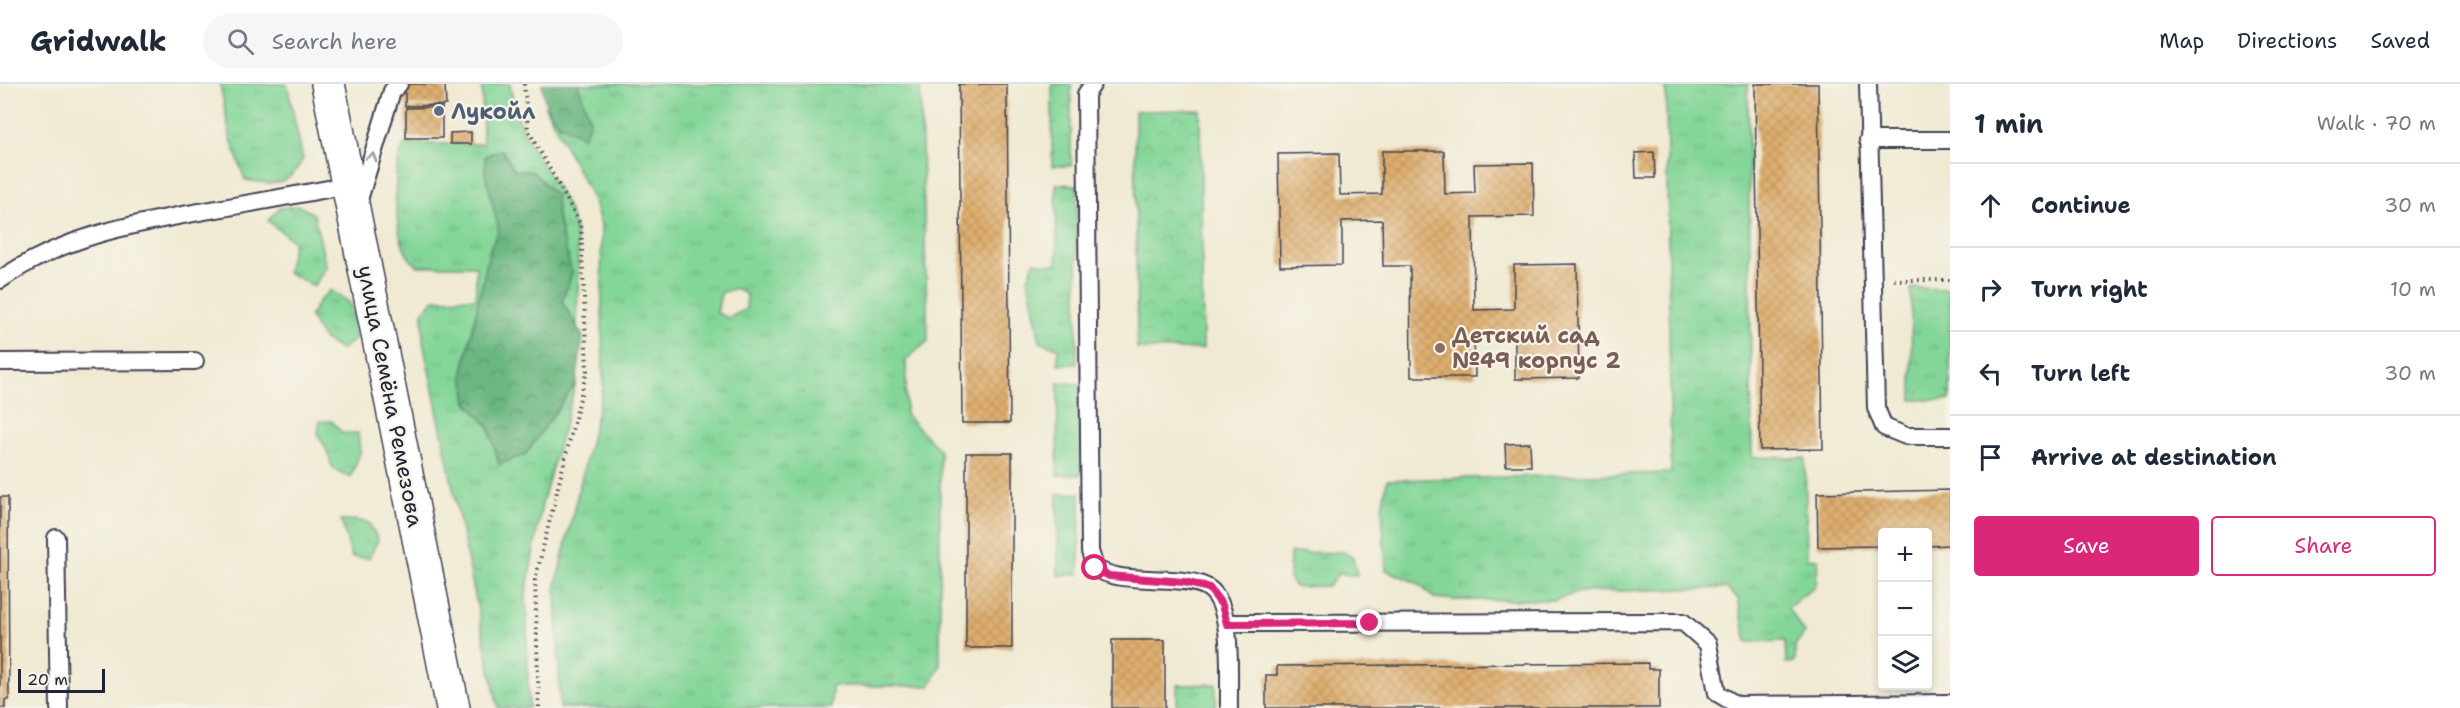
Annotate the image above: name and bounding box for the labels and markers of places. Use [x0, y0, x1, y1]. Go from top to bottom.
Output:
place label: Лукойл [451, 97, 536, 126]
marker: Лукойл [432, 104, 446, 118]
place label: Детский сад №49 корпус 2 [1452, 321, 1621, 375]
marker: Детский сад №49 корпус 2 [1433, 341, 1447, 355]

